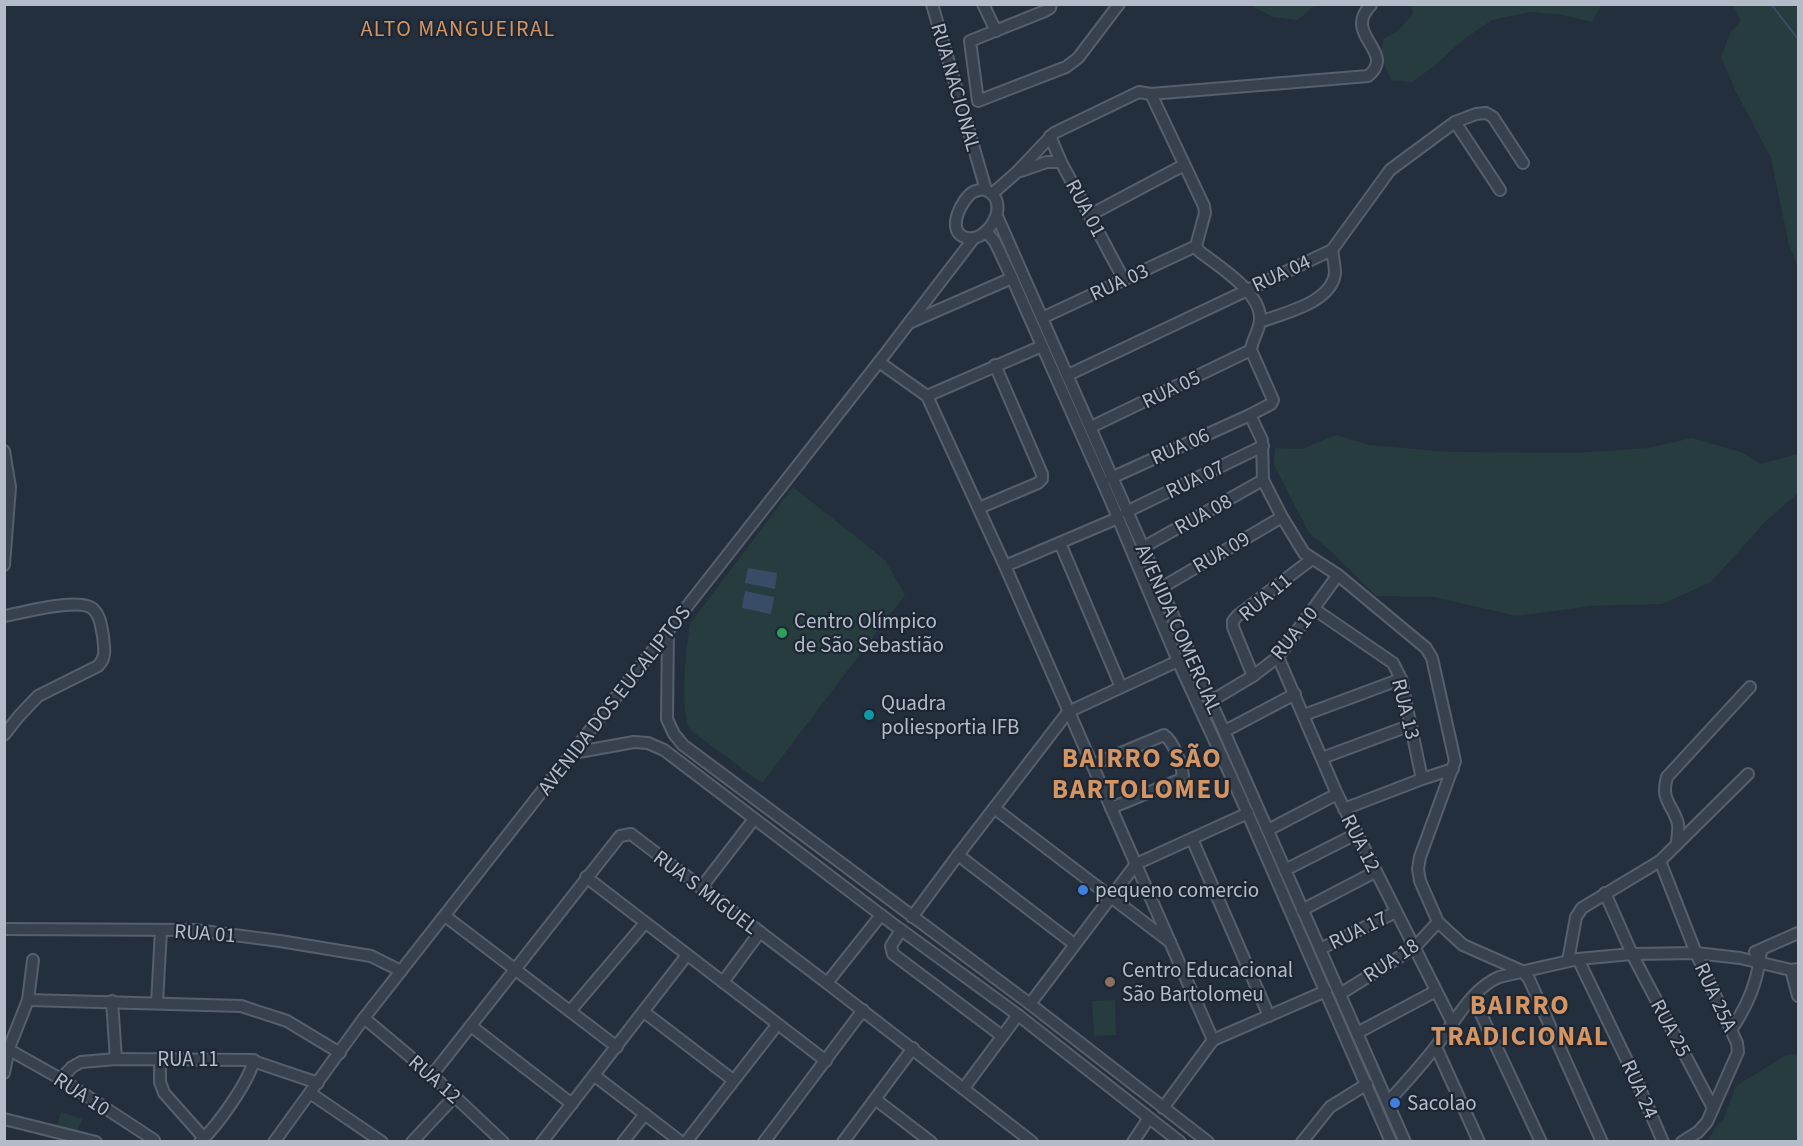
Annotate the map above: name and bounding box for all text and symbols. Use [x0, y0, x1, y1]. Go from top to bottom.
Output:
district label: ALTO MANGUEIRAL [360, 13, 556, 45]
street label: RUA NACIONAL [923, 19, 989, 155]
street label: RUA 01 [1058, 174, 1114, 242]
street label: RUA 04 [1247, 246, 1315, 300]
street label: RUA 03 [1085, 255, 1153, 309]
street label: RUA 05 [1137, 362, 1205, 416]
street label: RUA 06 [1146, 420, 1214, 472]
street label: RUA 07 [1161, 452, 1229, 506]
street label: RUA 08 [1169, 486, 1237, 542]
street label: RUA 09 [1187, 524, 1255, 580]
street label: AVENIDA COMERCIAL [1128, 539, 1230, 719]
street label: RUA 11 [1232, 566, 1298, 628]
street label: AVENIDA DOS EUCALIPTOS [530, 599, 698, 801]
street label: RUA 10 [1263, 600, 1325, 666]
place label: Centro Olímpico de São Sebastião [794, 606, 944, 660]
marker: Centro Olímpico de São Sebastião [775, 626, 789, 640]
street label: RUA 13 [1384, 675, 1428, 743]
place label: Quadra poliesportia IFB [881, 688, 1019, 742]
marker: Quadra poliesportia IFB [862, 708, 876, 722]
district label: BAIRRO SÃO BARTOLOMEU [1052, 739, 1232, 809]
street label: RUA 12 [1334, 809, 1388, 877]
street label: RUA S MIGUEL [647, 842, 765, 942]
place label: pequeno comercio [1095, 875, 1259, 905]
marker: pequeno comercio [1076, 883, 1090, 897]
street label: RUA 17 [1324, 903, 1392, 957]
street label: RUA 01 [173, 916, 237, 950]
street label: RUA 18 [1357, 930, 1425, 990]
place label: Centro Educacional São Bartolomeu [1122, 955, 1293, 1009]
street label: RUA 25A [1687, 958, 1745, 1037]
marker: Centro Educacional São Bartolomeu [1103, 975, 1117, 989]
district label: BAIRRO TRADICIONAL [1431, 986, 1609, 1056]
street label: RUA 25 [1643, 994, 1699, 1062]
street label: RUA 11 [157, 1044, 219, 1074]
street label: RUA 12 [402, 1047, 468, 1111]
street label: RUA 24 [1614, 1055, 1666, 1123]
street label: RUA 10 [48, 1065, 116, 1123]
place label: Sacolao [1407, 1088, 1477, 1118]
marker: Sacolao [1388, 1096, 1402, 1110]

